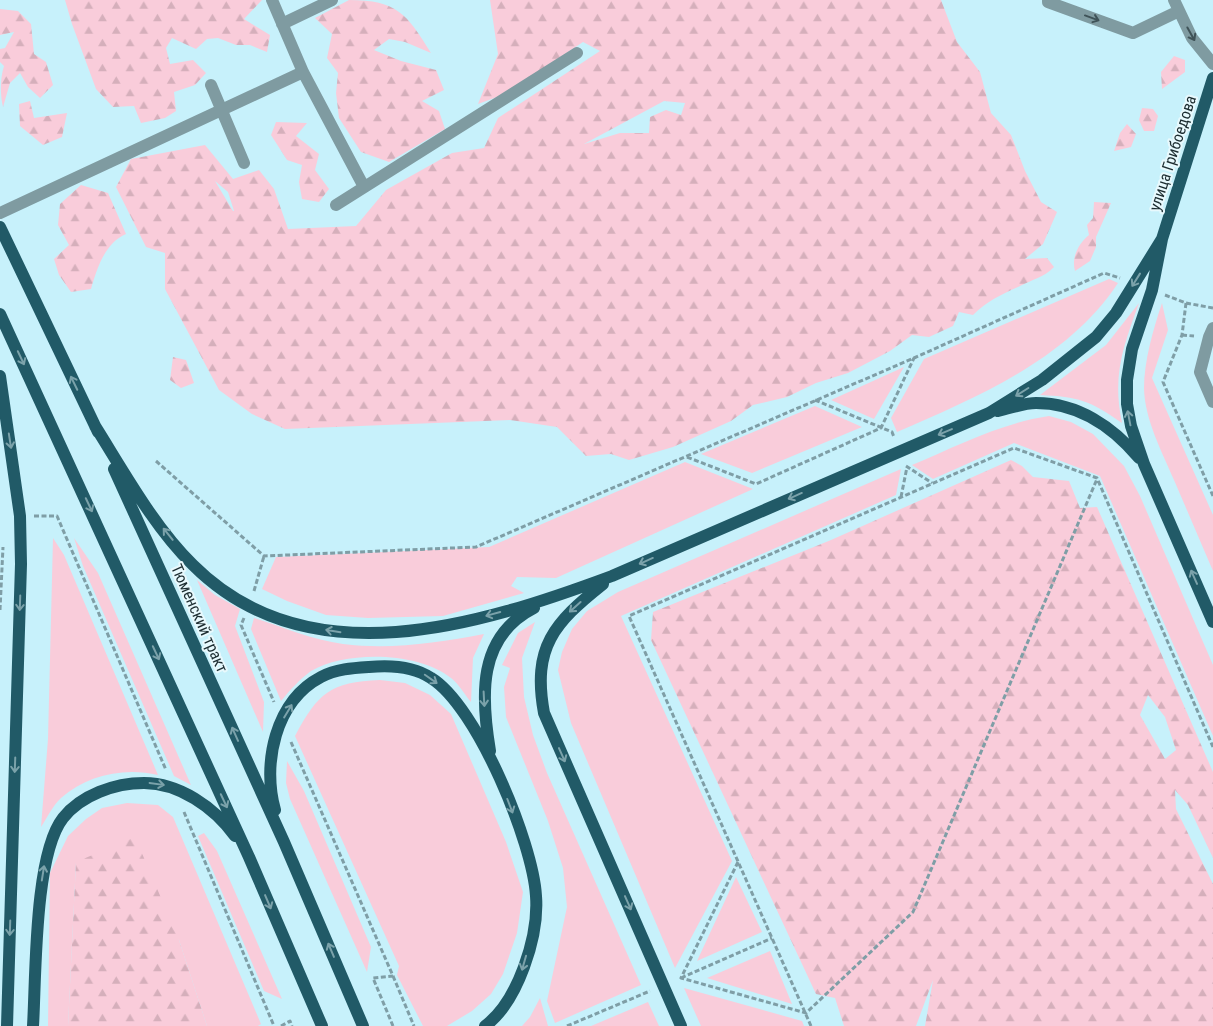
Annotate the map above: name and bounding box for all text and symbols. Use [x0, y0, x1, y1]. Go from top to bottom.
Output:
one-way arrow [1084, 14, 1099, 23]
one-way arrow [1186, 26, 1196, 40]
street label: улица Грибоедова [1145, 93, 1200, 213]
one-way arrow [1130, 272, 1140, 286]
one-way arrow [16, 350, 26, 365]
one-way arrow [68, 375, 78, 390]
one-way arrow [1015, 388, 1029, 398]
one-way arrow [1124, 410, 1134, 426]
one-way arrow [938, 427, 953, 437]
one-way arrow [6, 433, 16, 449]
one-way arrow [788, 493, 803, 502]
one-way arrow [84, 497, 94, 512]
one-way arrow [162, 528, 173, 541]
one-way arrow [639, 557, 654, 567]
street label: Тюменский тракт [167, 561, 232, 676]
one-way arrow [1188, 570, 1198, 585]
one-way arrow [15, 594, 25, 611]
one-way arrow [568, 601, 581, 613]
one-way arrow [485, 610, 501, 619]
one-way arrow [325, 626, 341, 636]
one-way arrow [152, 645, 162, 660]
one-way arrow [424, 674, 438, 684]
one-way arrow [480, 691, 489, 707]
one-way arrow [283, 704, 293, 718]
one-way arrow [230, 727, 239, 742]
one-way arrow [558, 747, 568, 762]
one-way arrow [10, 757, 20, 773]
one-way arrow [148, 779, 164, 789]
one-way arrow [219, 793, 229, 808]
one-way arrow [506, 798, 515, 813]
one-way arrow [38, 865, 48, 881]
one-way arrow [265, 894, 274, 909]
one-way arrow [624, 895, 633, 910]
one-way arrow [5, 920, 15, 936]
one-way arrow [325, 943, 335, 958]
one-way arrow [518, 954, 528, 970]

